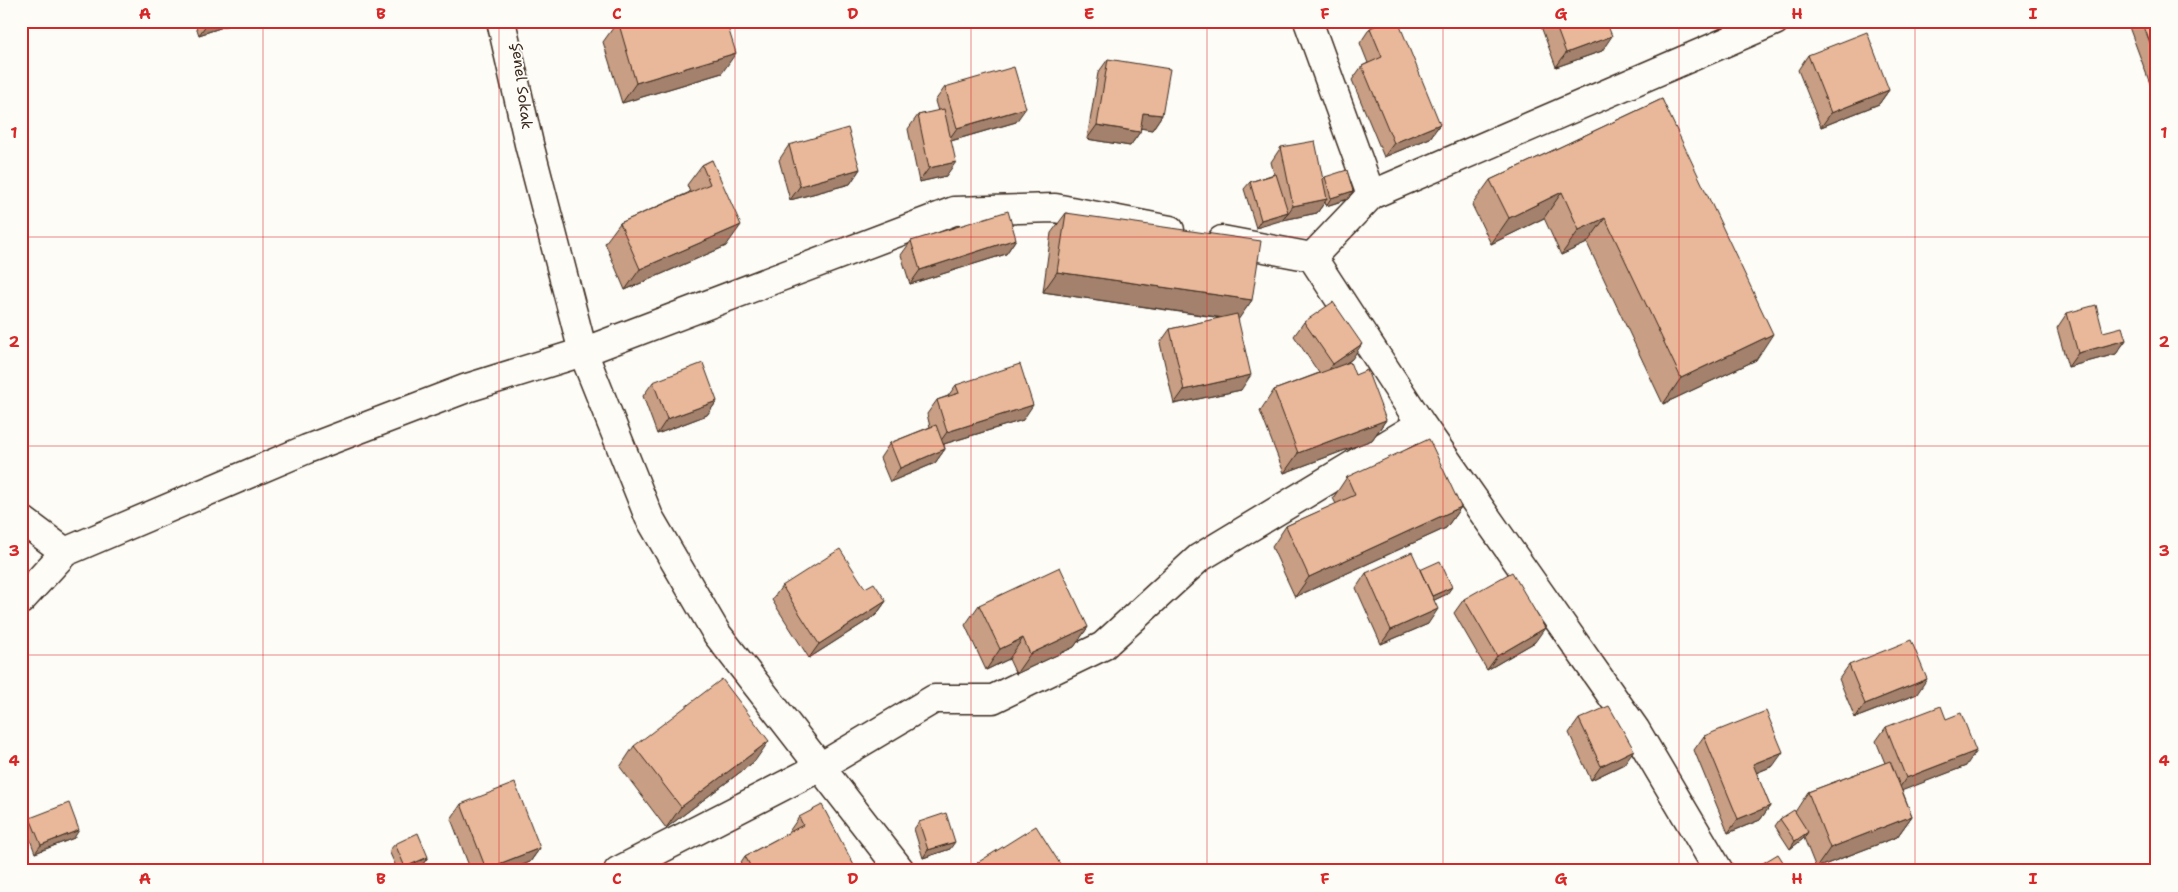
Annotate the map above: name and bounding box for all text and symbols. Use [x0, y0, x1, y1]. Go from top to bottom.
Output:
text: A [139, 3, 151, 24]
text: B [376, 3, 386, 24]
text: C [612, 3, 622, 24]
text: D [847, 3, 859, 24]
text: E [1084, 3, 1094, 24]
text: F [1320, 3, 1330, 24]
text: G [1555, 3, 1568, 24]
text: H [1791, 3, 1803, 24]
text: I [2029, 3, 2038, 24]
street label: Şenel Sokak [507, 42, 537, 130]
text: 1 [10, 122, 18, 143]
text: 1 [2160, 122, 2168, 143]
text: 2 [8, 331, 20, 352]
text: 2 [2158, 331, 2170, 352]
text: 3 [8, 540, 20, 561]
text: 3 [2158, 540, 2170, 561]
text: 4 [8, 750, 20, 771]
text: 4 [2158, 750, 2170, 771]
text: A [139, 868, 151, 889]
text: B [376, 868, 386, 889]
text: C [612, 868, 622, 889]
text: D [847, 868, 859, 889]
text: E [1084, 868, 1094, 889]
text: F [1320, 868, 1330, 889]
text: G [1555, 868, 1568, 889]
text: H [1791, 868, 1803, 889]
text: I [2029, 868, 2038, 889]

